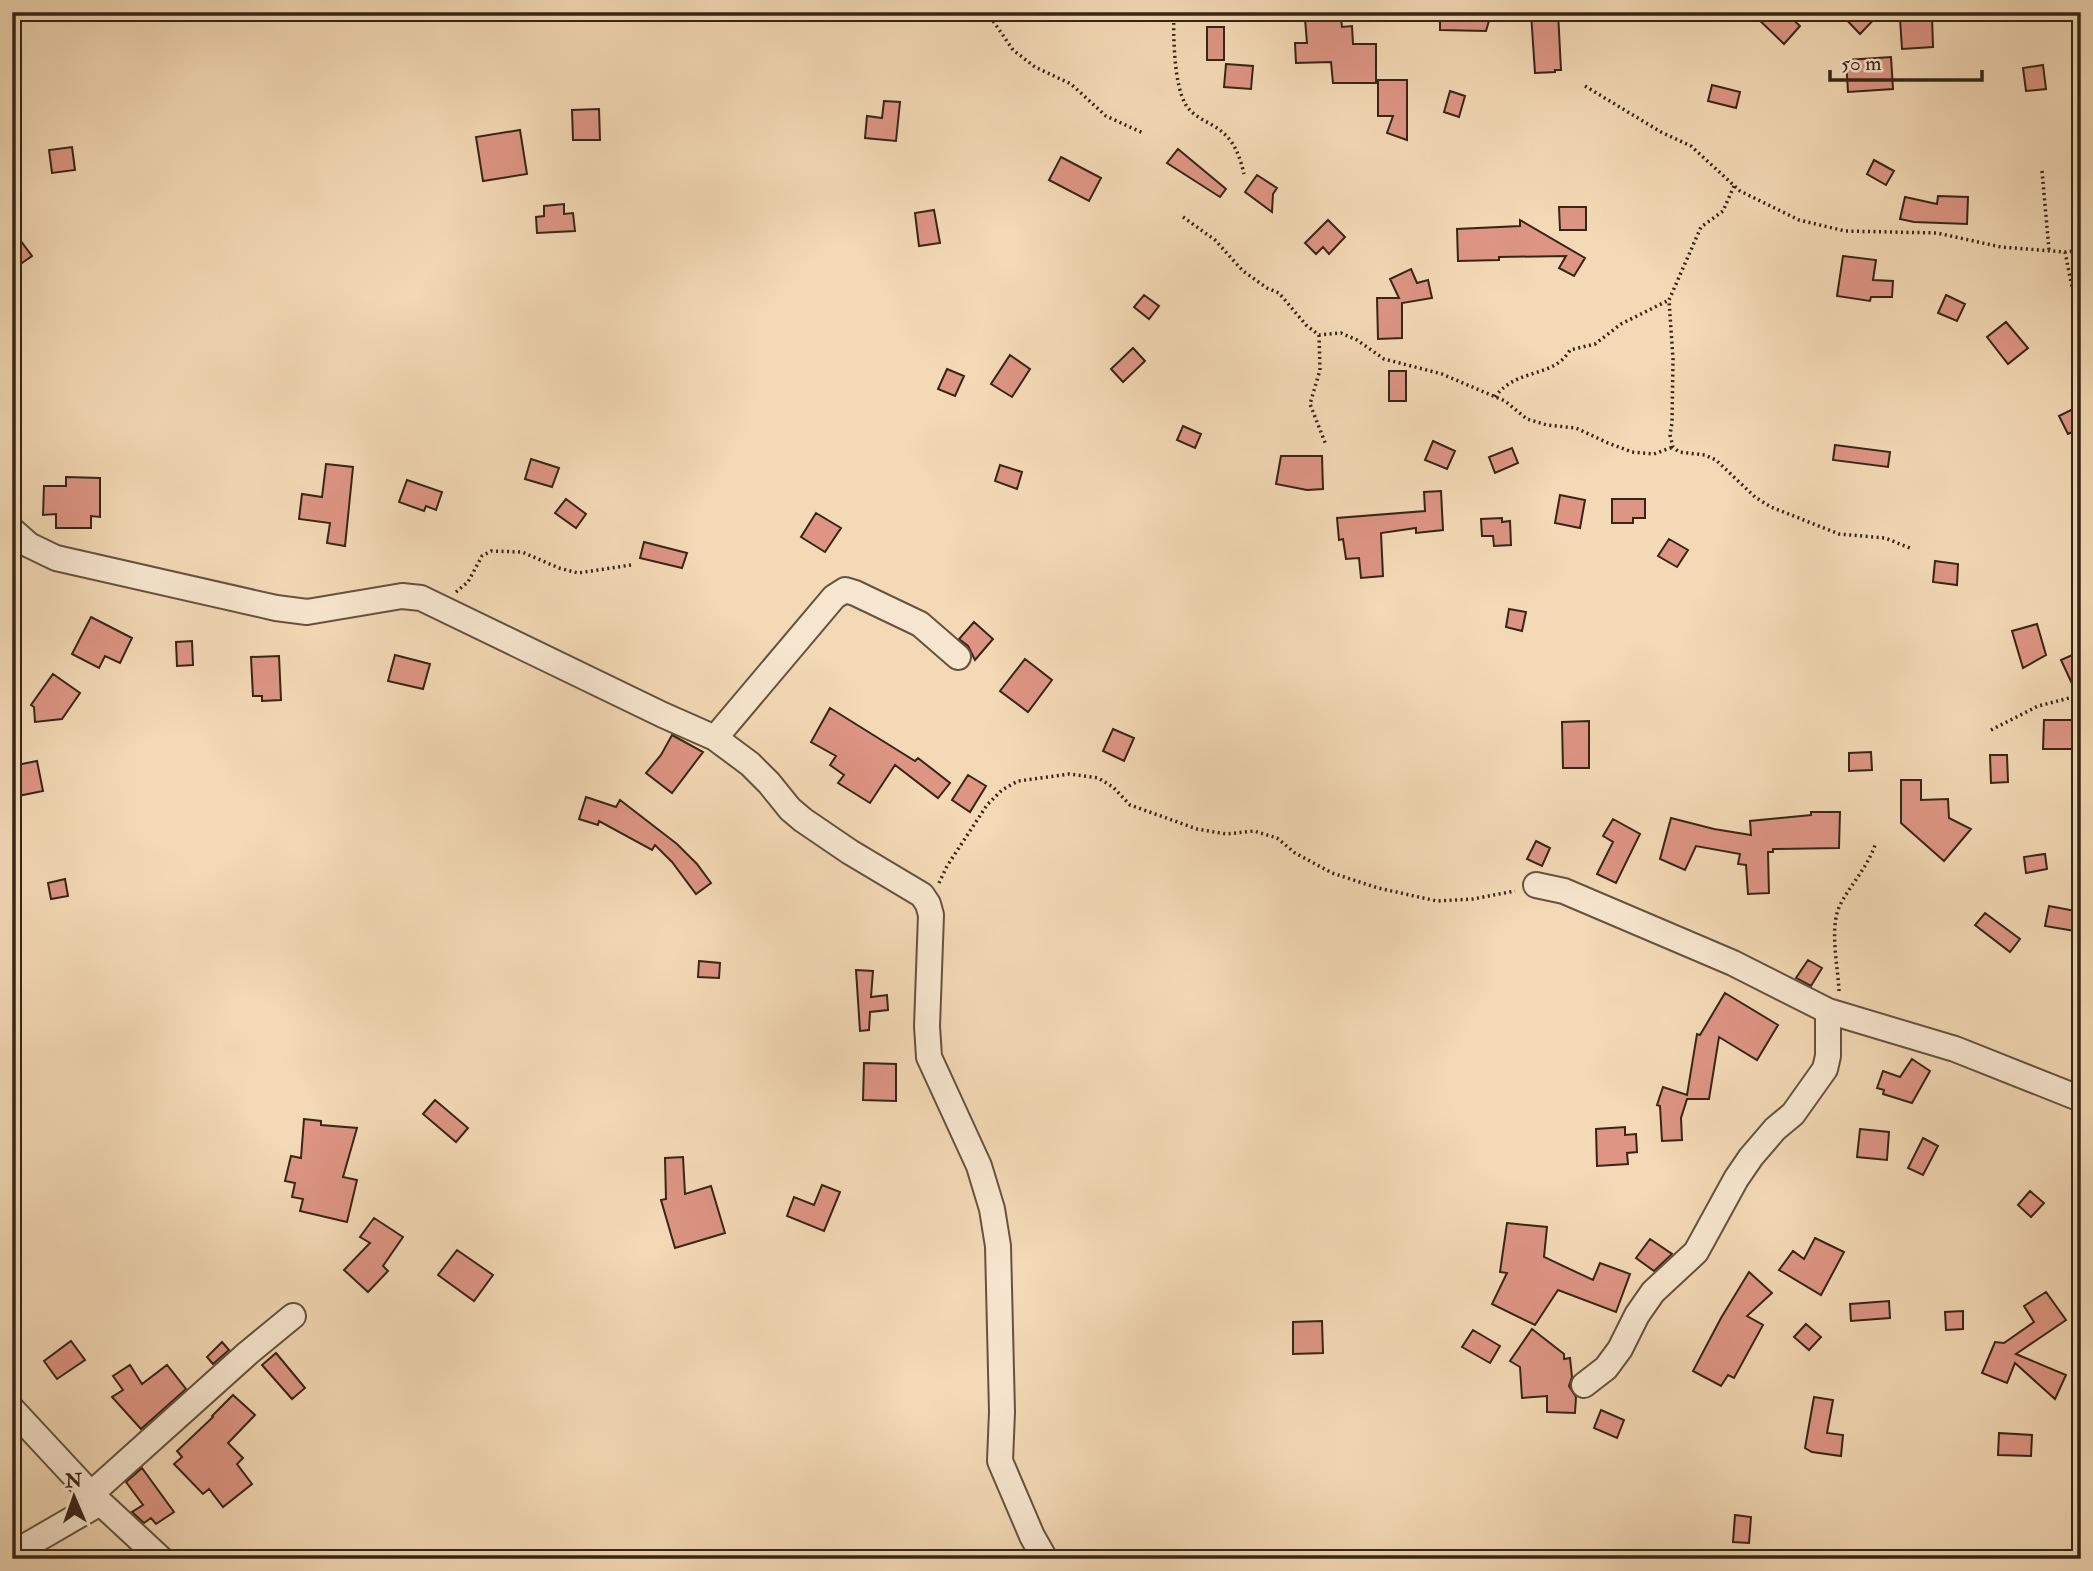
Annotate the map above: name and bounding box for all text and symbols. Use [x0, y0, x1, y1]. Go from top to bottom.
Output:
scale bar [1830, 38, 1983, 82]
text: 50 m [1841, 50, 1882, 77]
north arrow [38, 1462, 108, 1532]
text: N [64, 1469, 83, 1493]

